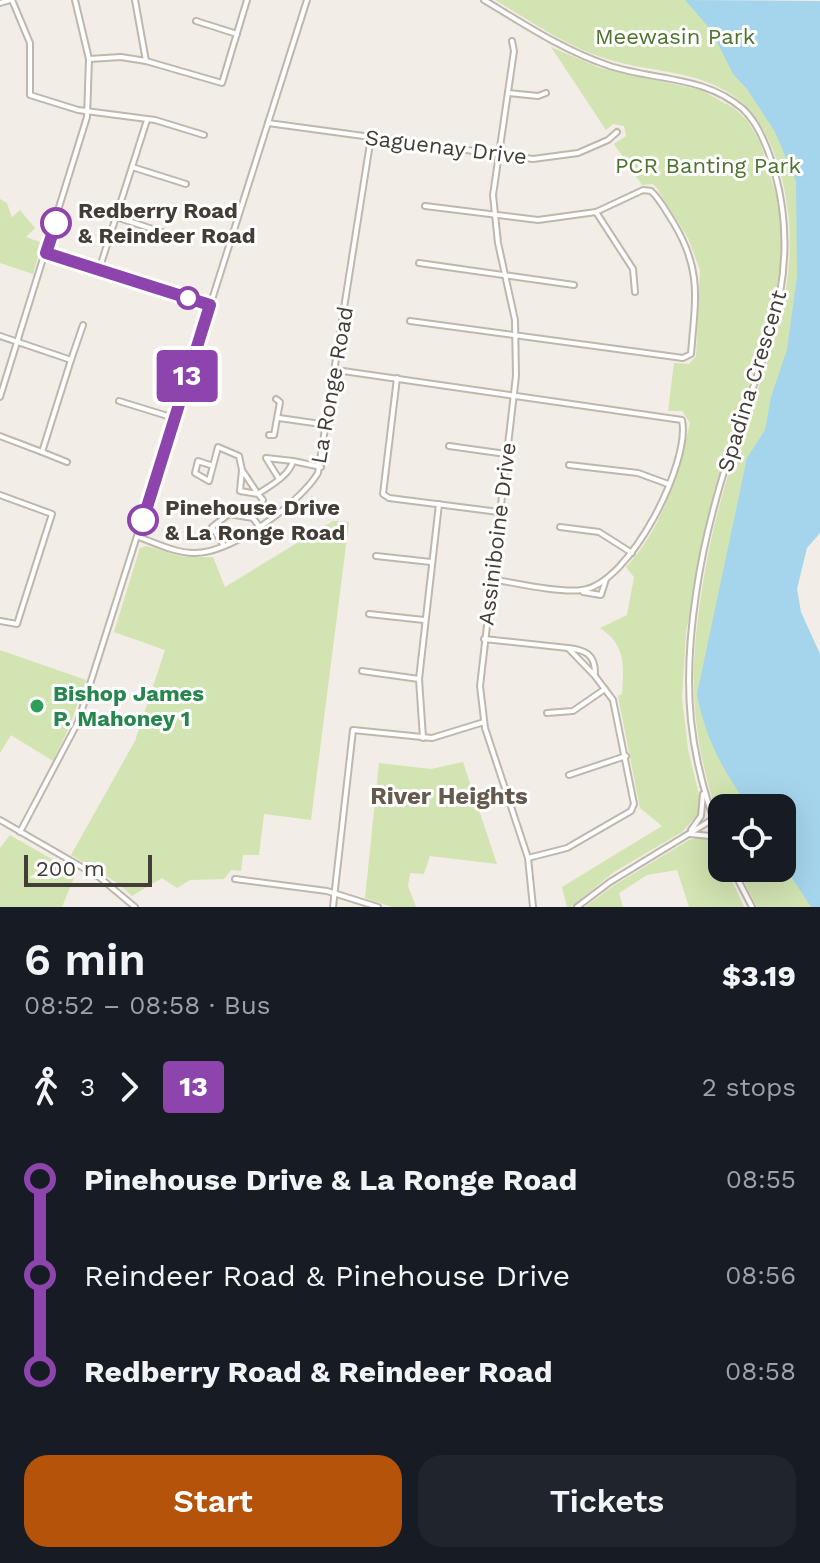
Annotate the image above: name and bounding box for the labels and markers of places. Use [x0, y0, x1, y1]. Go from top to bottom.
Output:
place label: Redberry Road & Reindeer Road [78, 198, 256, 248]
marker: Redberry Road & Reindeer Road [41, 208, 71, 238]
unlabelled marker [177, 287, 199, 309]
place label: Pinehouse Drive & La Ronge Road [165, 495, 345, 545]
marker: Pinehouse Drive & La Ronge Road [128, 505, 158, 535]
place label: Bishop James P. Mahoney 1 [53, 681, 204, 731]
marker: Bishop James P. Mahoney 1 [28, 697, 46, 715]

